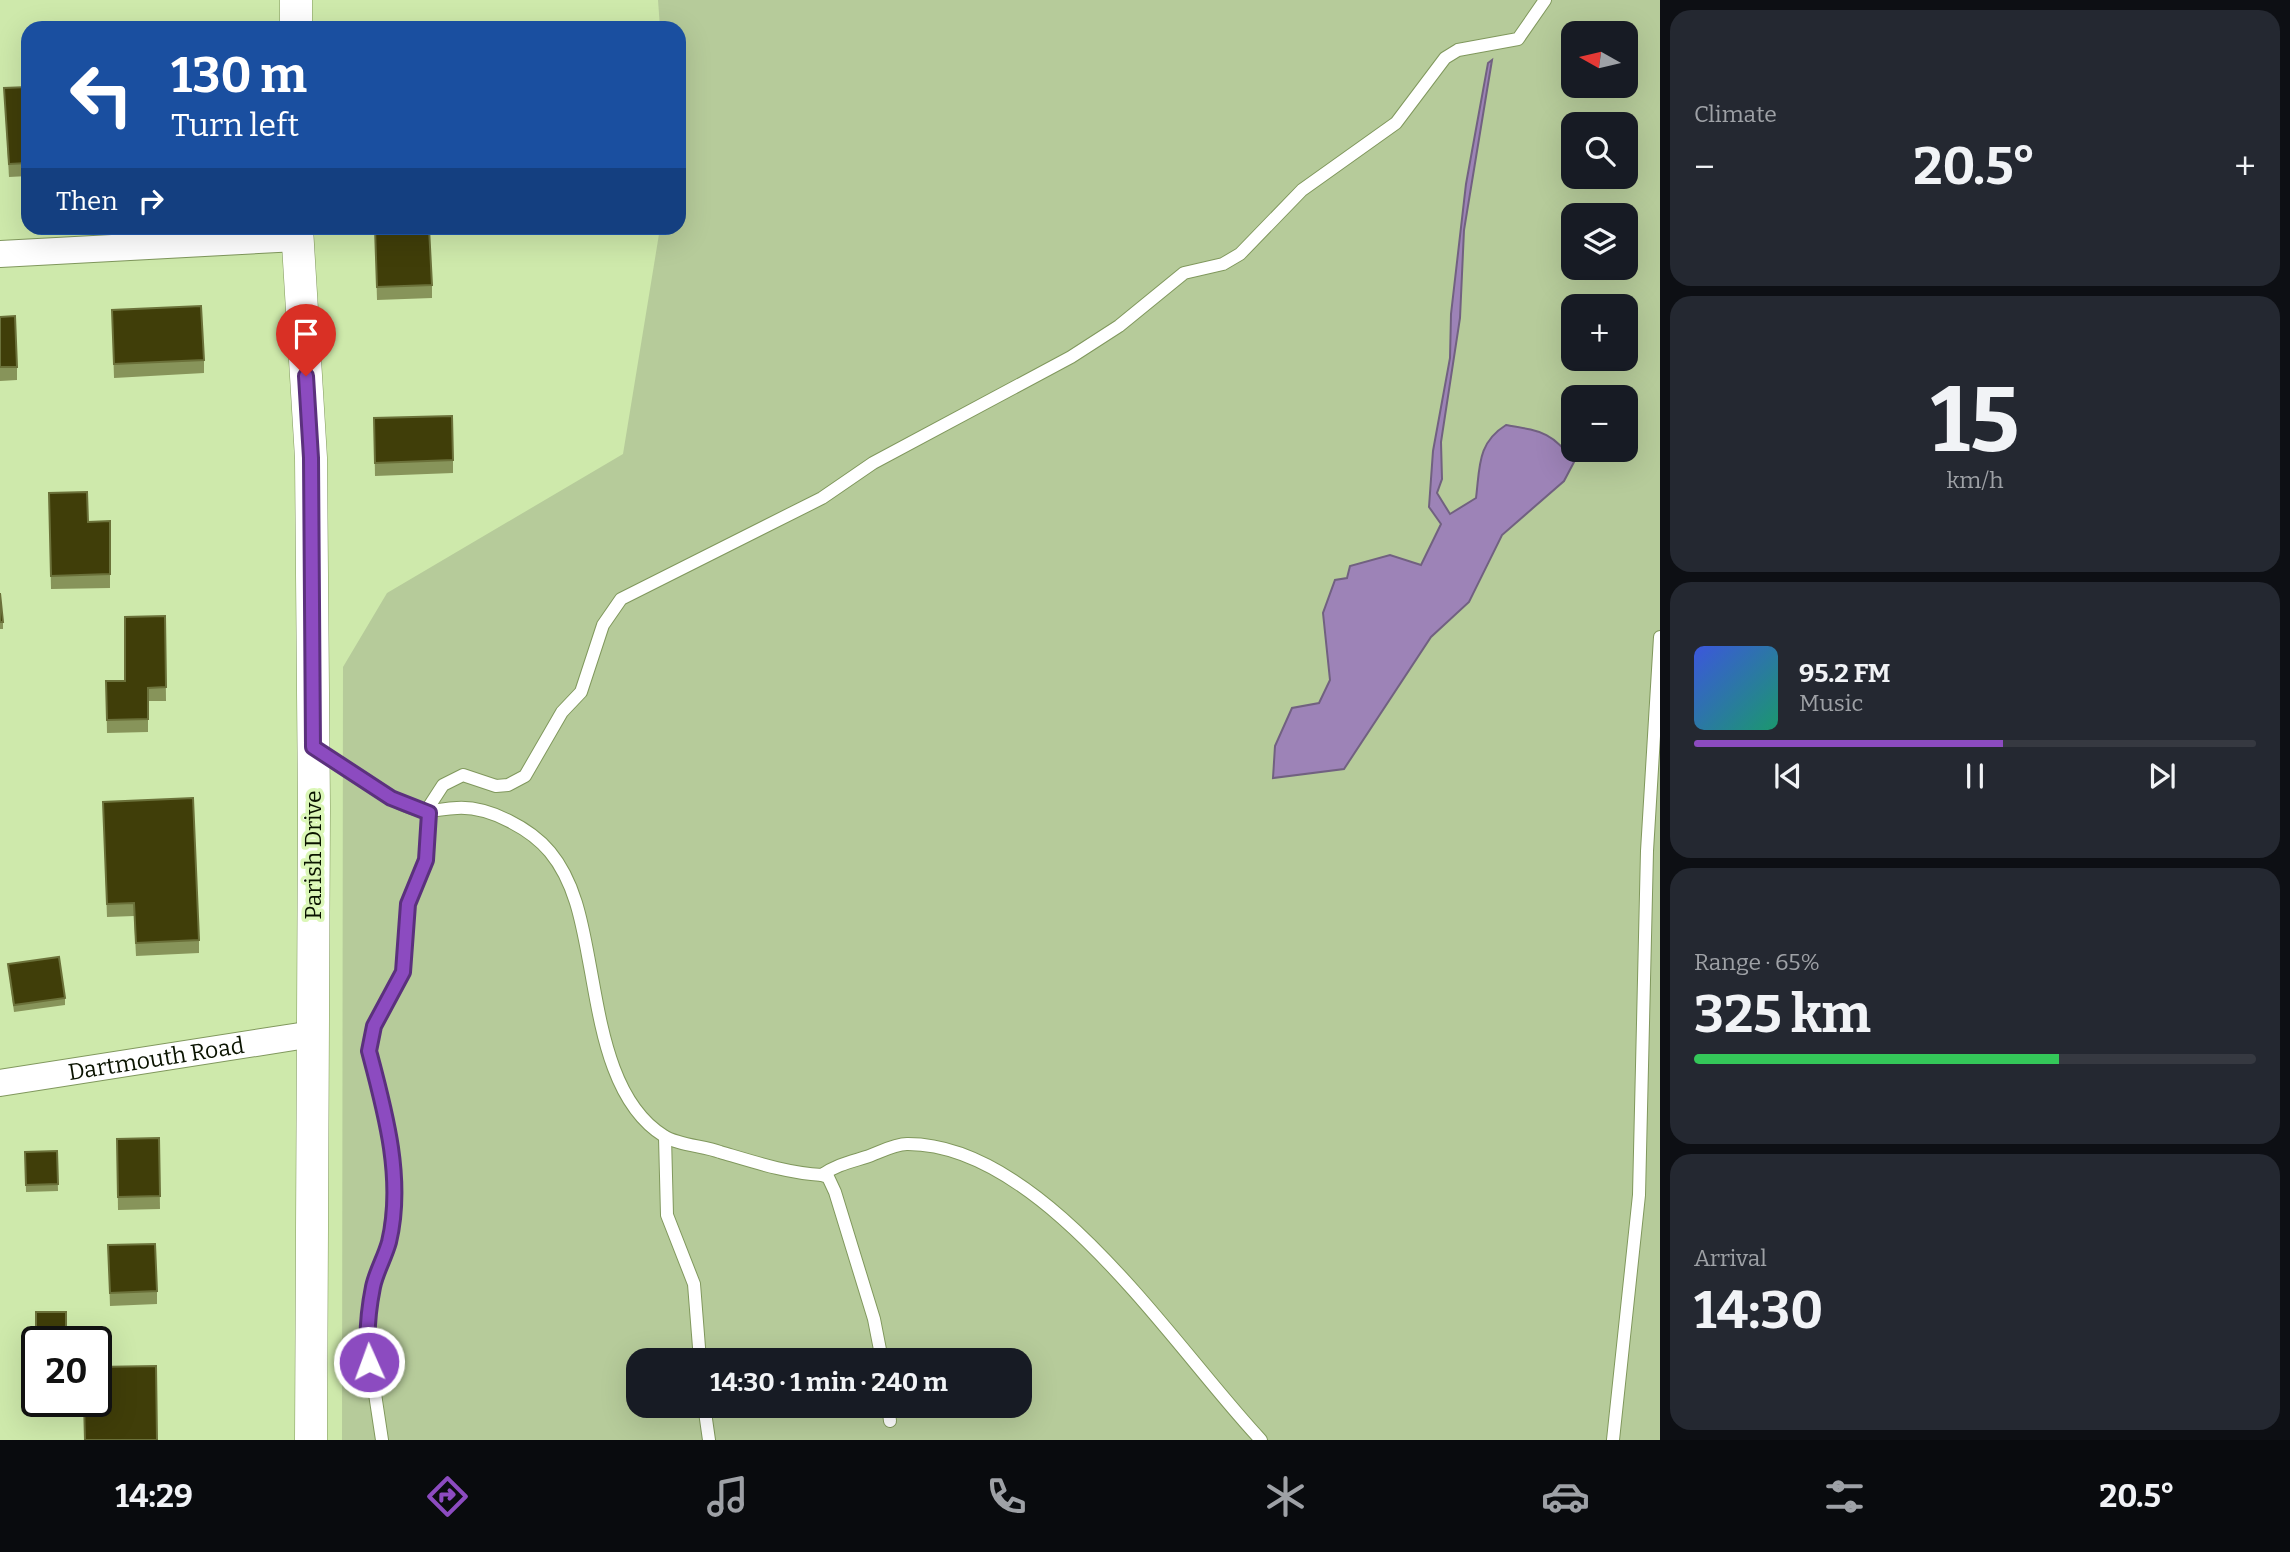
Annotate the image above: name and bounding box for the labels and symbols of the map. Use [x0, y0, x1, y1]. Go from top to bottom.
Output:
north arrow [1561, 21, 1638, 98]
pin [276, 304, 336, 376]
street label: Parish Drive [299, 790, 327, 920]
street label: Dartmouth Road [66, 1031, 246, 1086]
position arrow [332, 1325, 406, 1399]
speed limit sign: 20 [21, 1326, 112, 1417]

